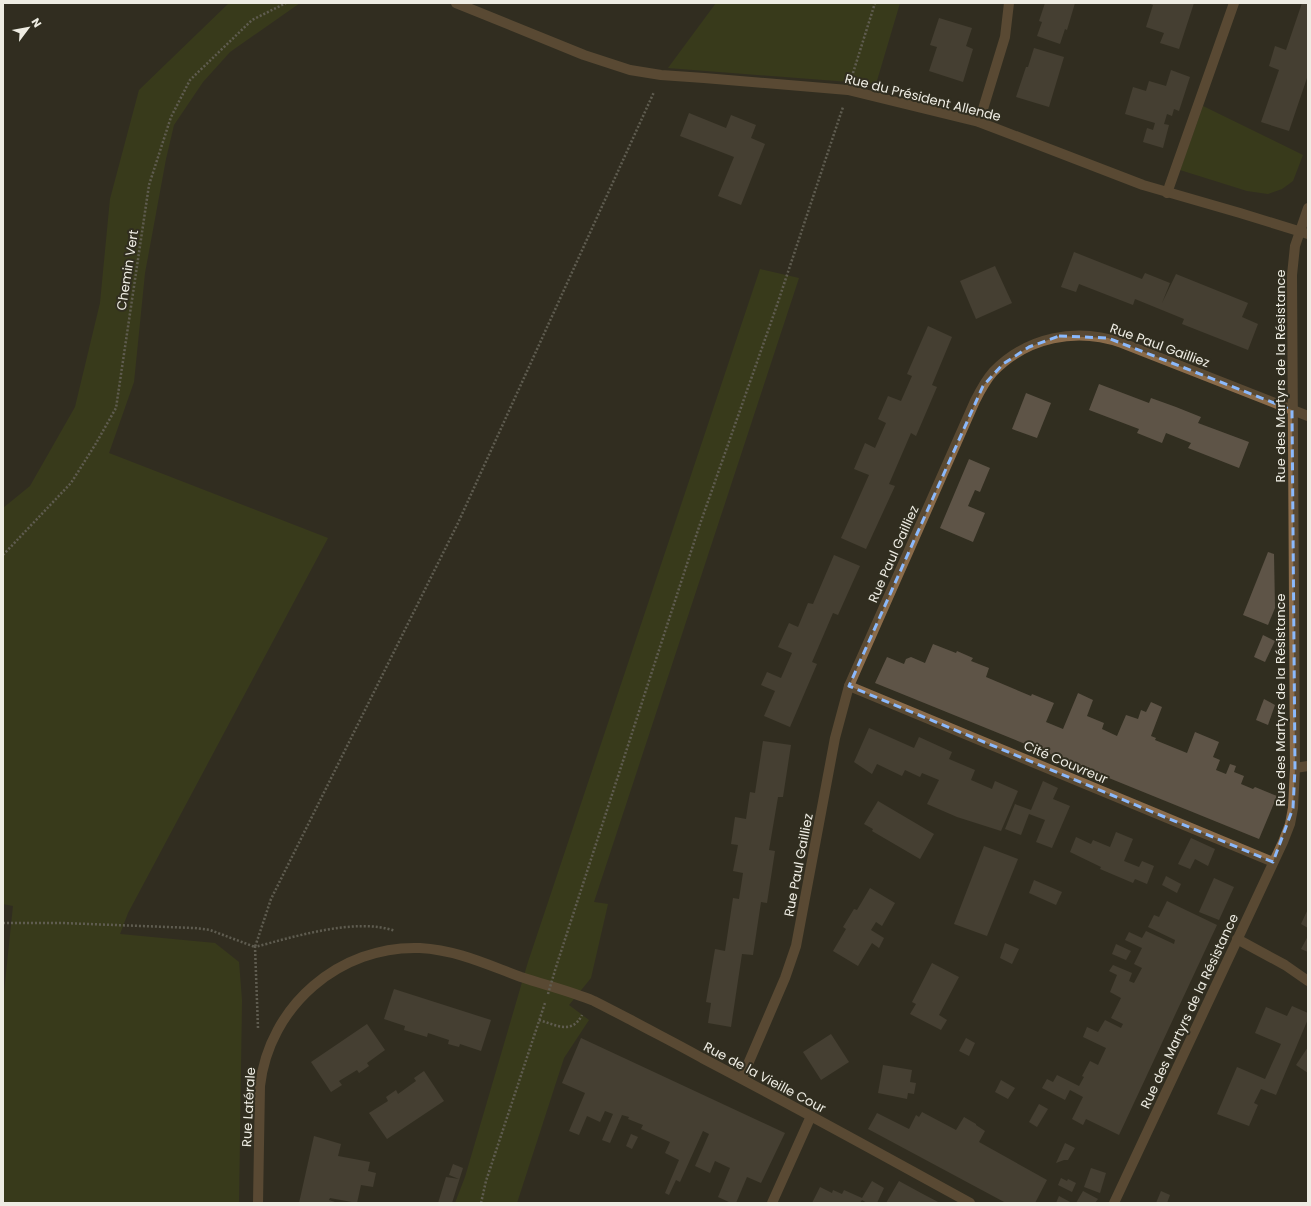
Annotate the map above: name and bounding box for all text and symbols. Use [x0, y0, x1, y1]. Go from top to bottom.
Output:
north arrow [8, 8, 48, 48]
text: N [28, 15, 45, 30]
street label: Rue du Président Allende [843, 69, 1003, 126]
street label: Chemin Vert [112, 228, 143, 312]
street label: Rue des Martyrs de la Résistance [1271, 269, 1290, 483]
street label: Rue Paul Gailliez [1107, 319, 1212, 372]
street label: Rue Paul Gailliez [863, 502, 923, 606]
street label: Rue des Martyrs de la Résistance [1271, 593, 1290, 807]
street label: Cité Couvreur [1021, 736, 1111, 789]
street label: Rue Paul Gailliez [779, 812, 818, 918]
street label: Rue des Martyrs de la Résistance [1136, 911, 1243, 1112]
street label: Rue de la Vieille Cour [700, 1037, 829, 1118]
street label: Rue Latérale [237, 1067, 260, 1147]

